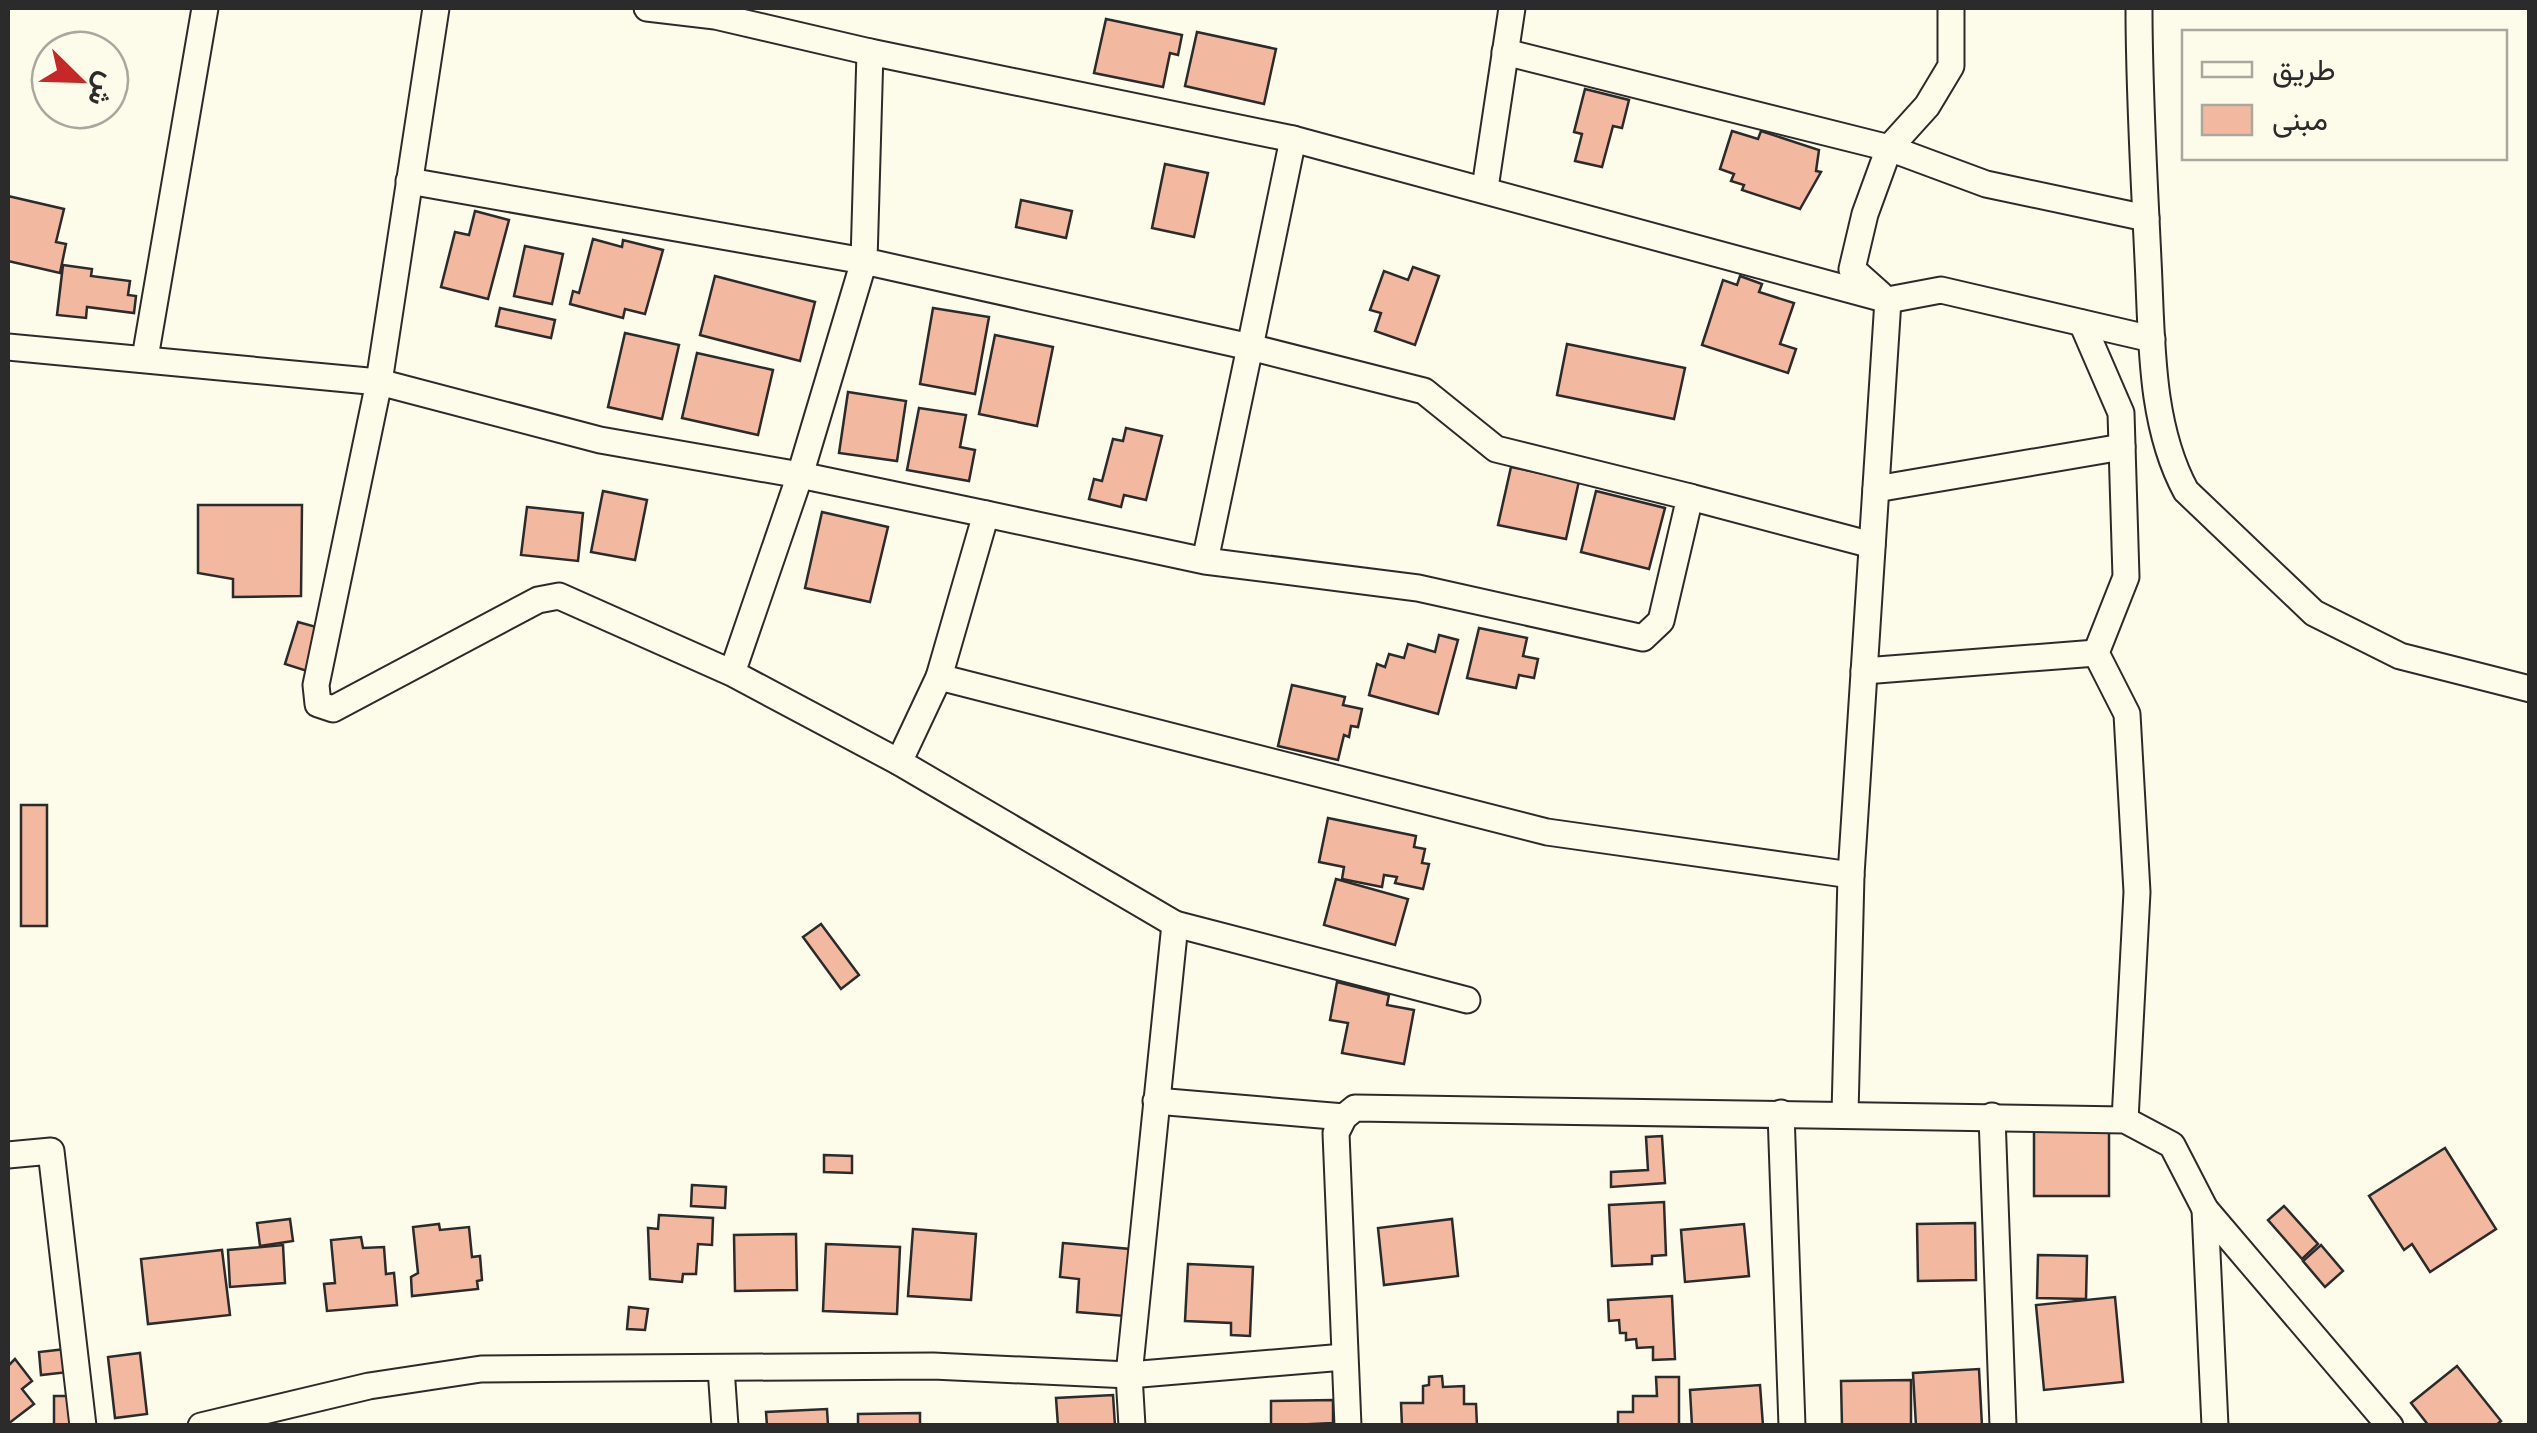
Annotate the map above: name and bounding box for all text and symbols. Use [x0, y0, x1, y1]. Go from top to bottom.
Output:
north arrow [30, 30, 130, 130]
legend [2182, 30, 2507, 160]
text: طريق [2272, 53, 2336, 88]
text: ش [81, 68, 123, 111]
text: مبنى [2272, 103, 2328, 138]

